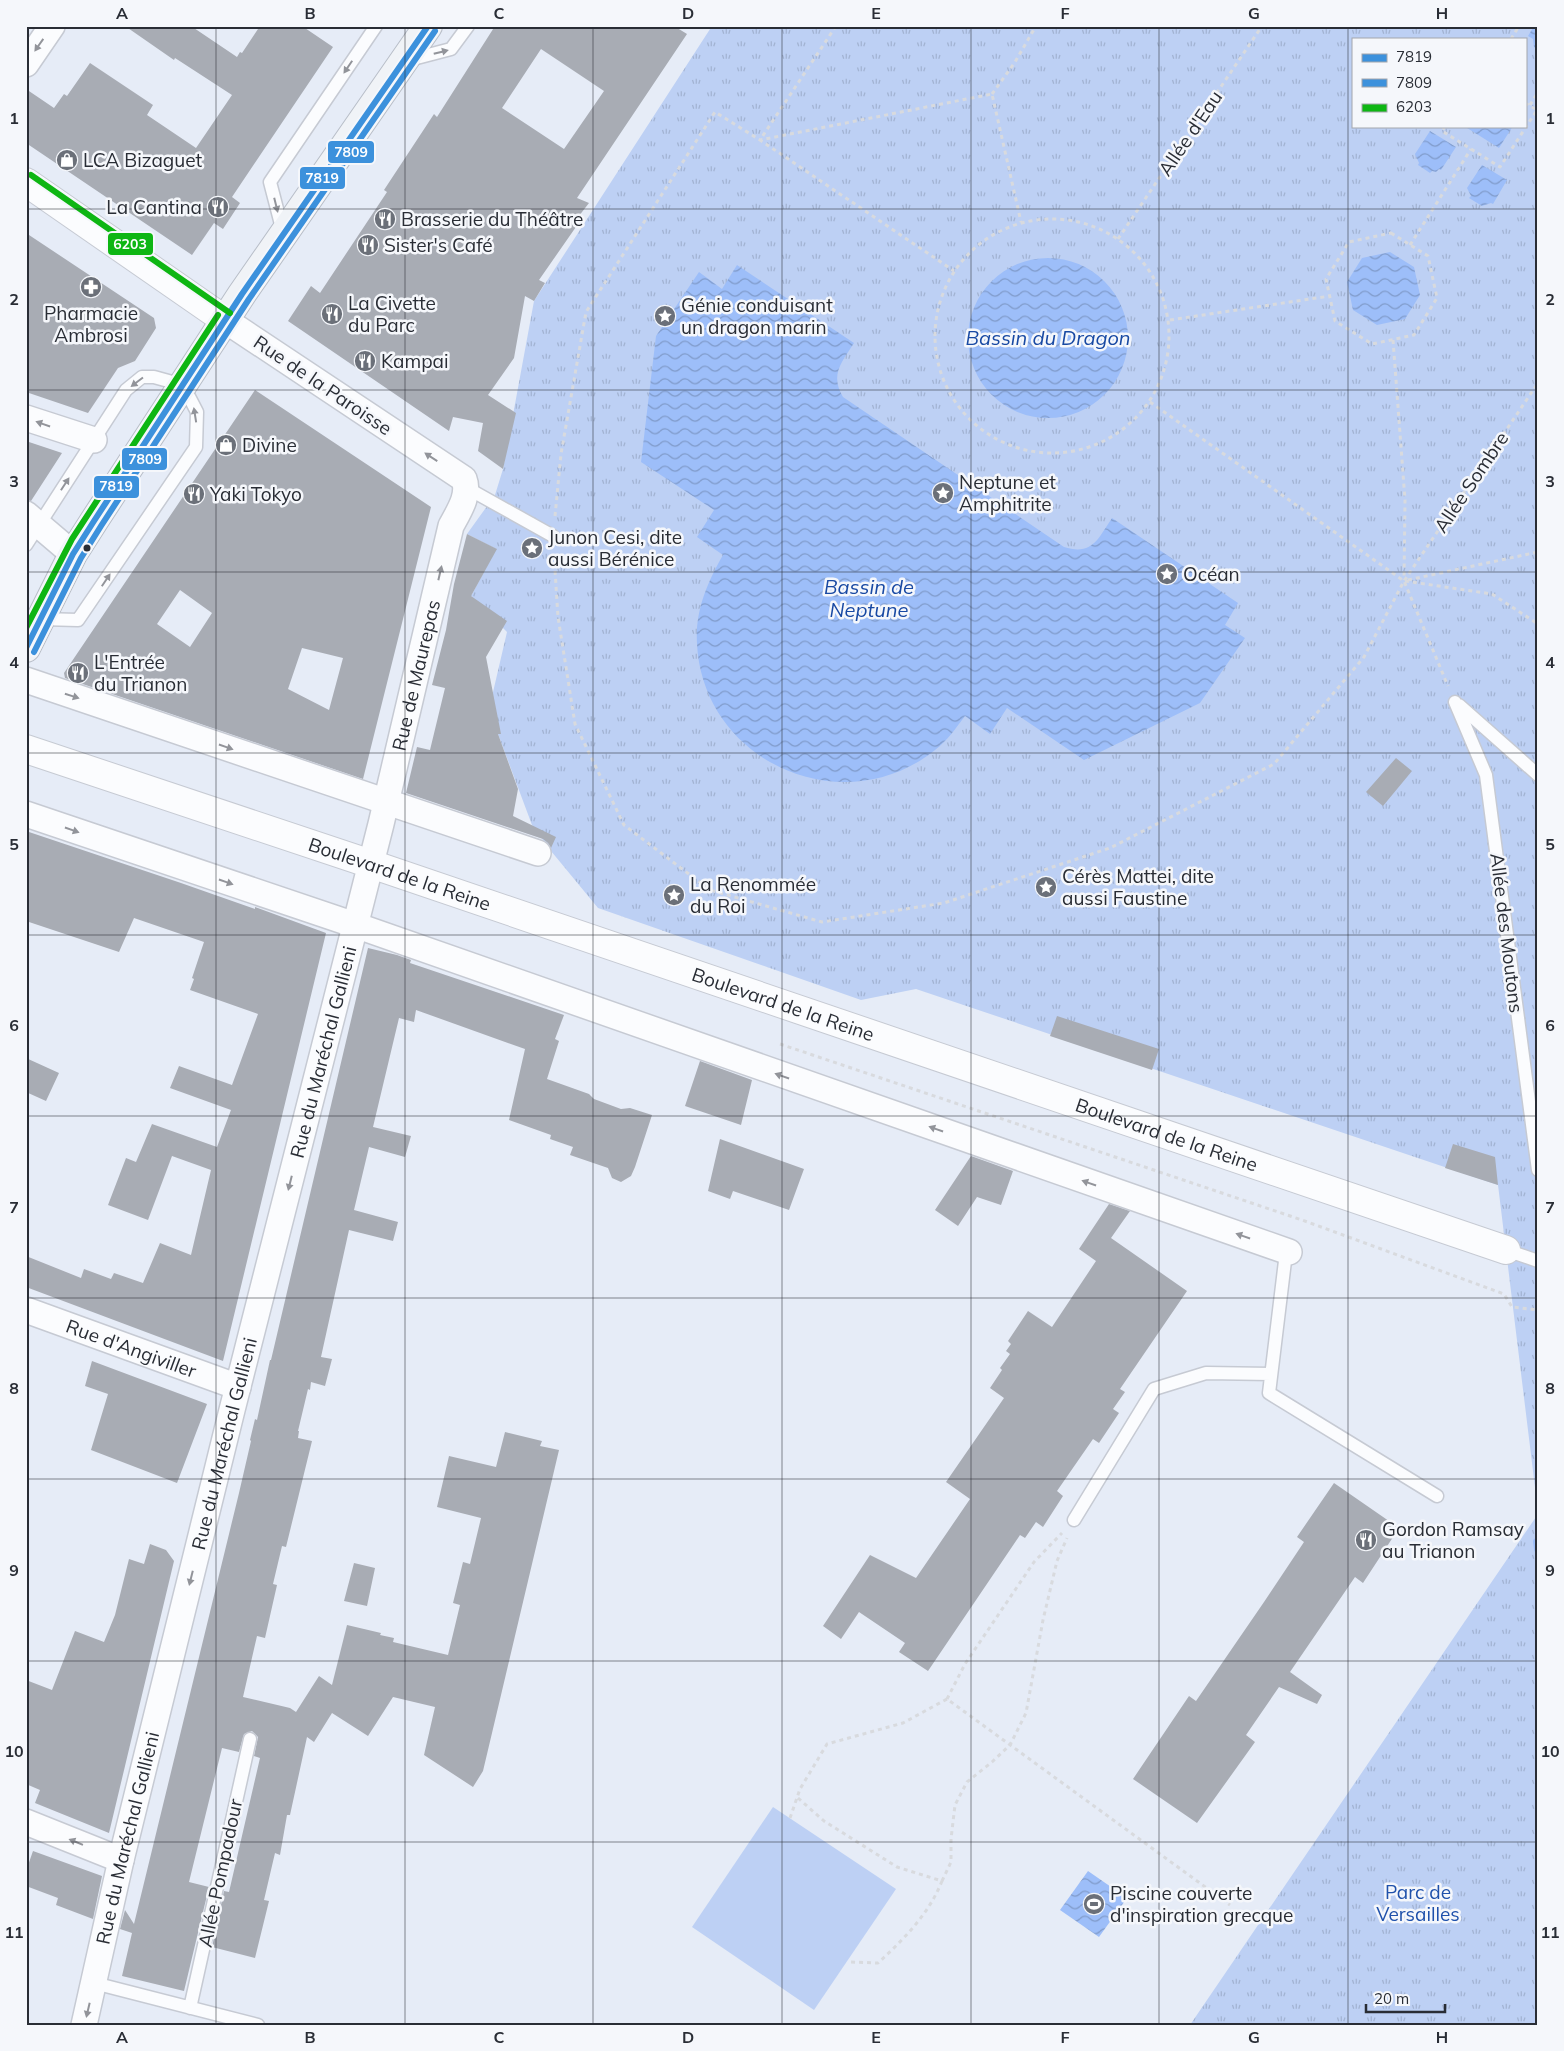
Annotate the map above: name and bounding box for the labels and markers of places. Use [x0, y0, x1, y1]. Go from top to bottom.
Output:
shop icon: LCA Bizaguet [55, 148, 79, 172]
place label: LCA Bizaguet [83, 148, 203, 172]
place label: La Cantina [106, 195, 202, 219]
restaurant icon: La Cantina [206, 195, 230, 219]
restaurant icon: Brasserie du Théâtre [373, 207, 397, 231]
place label: Brasserie du Théâtre [401, 207, 583, 231]
restaurant icon: Sister's Café [356, 233, 380, 257]
place label: Sister's Café [384, 233, 493, 257]
pharmacy icon: Pharmacie Ambrosi [79, 275, 103, 299]
place label: La Civette du Parc [348, 291, 436, 337]
place label: Génie conduisant un dragon marin [681, 293, 833, 339]
place label: Pharmacie Ambrosi [44, 301, 138, 347]
restaurant icon: La Civette du Parc [320, 302, 344, 326]
place icon: Génie conduisant un dragon marin [653, 304, 677, 328]
restaurant icon: Kampai [353, 349, 377, 373]
place label: Kampai [381, 349, 448, 373]
shop icon: Divine [214, 433, 238, 457]
place label: Divine [242, 433, 297, 457]
place label: Neptune et Amphitrite [959, 470, 1056, 516]
place icon: Neptune et Amphitrite [931, 481, 955, 505]
restaurant icon: Yaki Tokyo [182, 482, 206, 506]
place label: Yaki Tokyo [209, 482, 302, 506]
place label: Junon Cesi, dite aussi Bérénice [548, 525, 682, 571]
place icon: Junon Cesi, dite aussi Bérénice [520, 536, 544, 560]
unlabelled marker [82, 543, 92, 553]
place icon: Océan [1155, 562, 1179, 586]
place label: Océan [1183, 562, 1240, 586]
place label: L'Entrée du Trianon [94, 650, 187, 696]
restaurant icon: L'Entrée du Trianon [66, 661, 90, 685]
place label: Cérès Mattei, dite aussi Faustine [1062, 864, 1214, 910]
place label: La Renommée du Roi [690, 872, 816, 918]
place icon: Cérès Mattei, dite aussi Faustine [1034, 875, 1058, 899]
place icon: La Renommée du Roi [662, 883, 686, 907]
place label: Gordon Ramsay au Trianon [1382, 1517, 1524, 1563]
restaurant icon: Gordon Ramsay au Trianon [1354, 1528, 1378, 1552]
place label: Piscine couverte d'inspiration grecque [1110, 1881, 1293, 1927]
sports icon: Piscine couverte d'inspiration grecque [1082, 1892, 1106, 1916]

